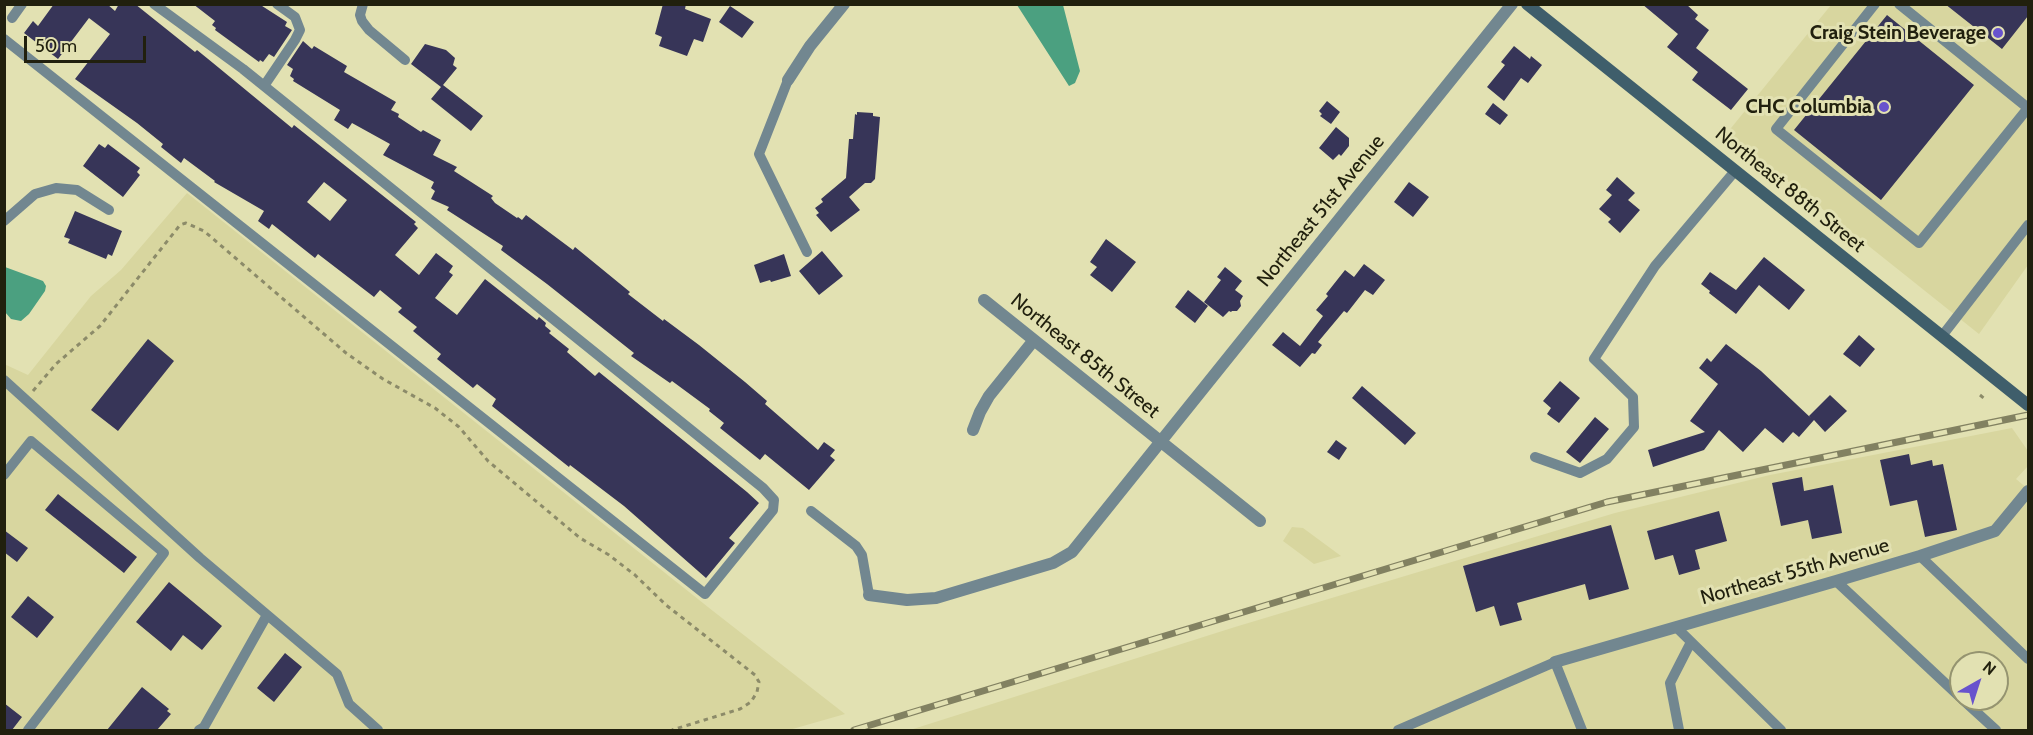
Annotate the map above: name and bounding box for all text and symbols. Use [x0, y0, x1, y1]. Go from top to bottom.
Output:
place label: Craig Stein Beverage [1810, 21, 1986, 45]
scale bar [27, 24, 148, 62]
marker: Craig Stein Beverage [1991, 26, 2005, 40]
text: 50 m [35, 35, 77, 57]
place label: CHC Columbia [1745, 95, 1872, 119]
marker: CHC Columbia [1877, 100, 1891, 114]
street label: Northeast 88th Street [1710, 122, 1870, 258]
street label: Northeast 51st Avenue [1252, 130, 1390, 292]
street label: Northeast 85th Street [1006, 289, 1164, 423]
street label: Northeast 55th Avenue [1698, 534, 1892, 610]
north arrow [1949, 651, 2009, 711]
text: N [1979, 657, 2000, 679]

